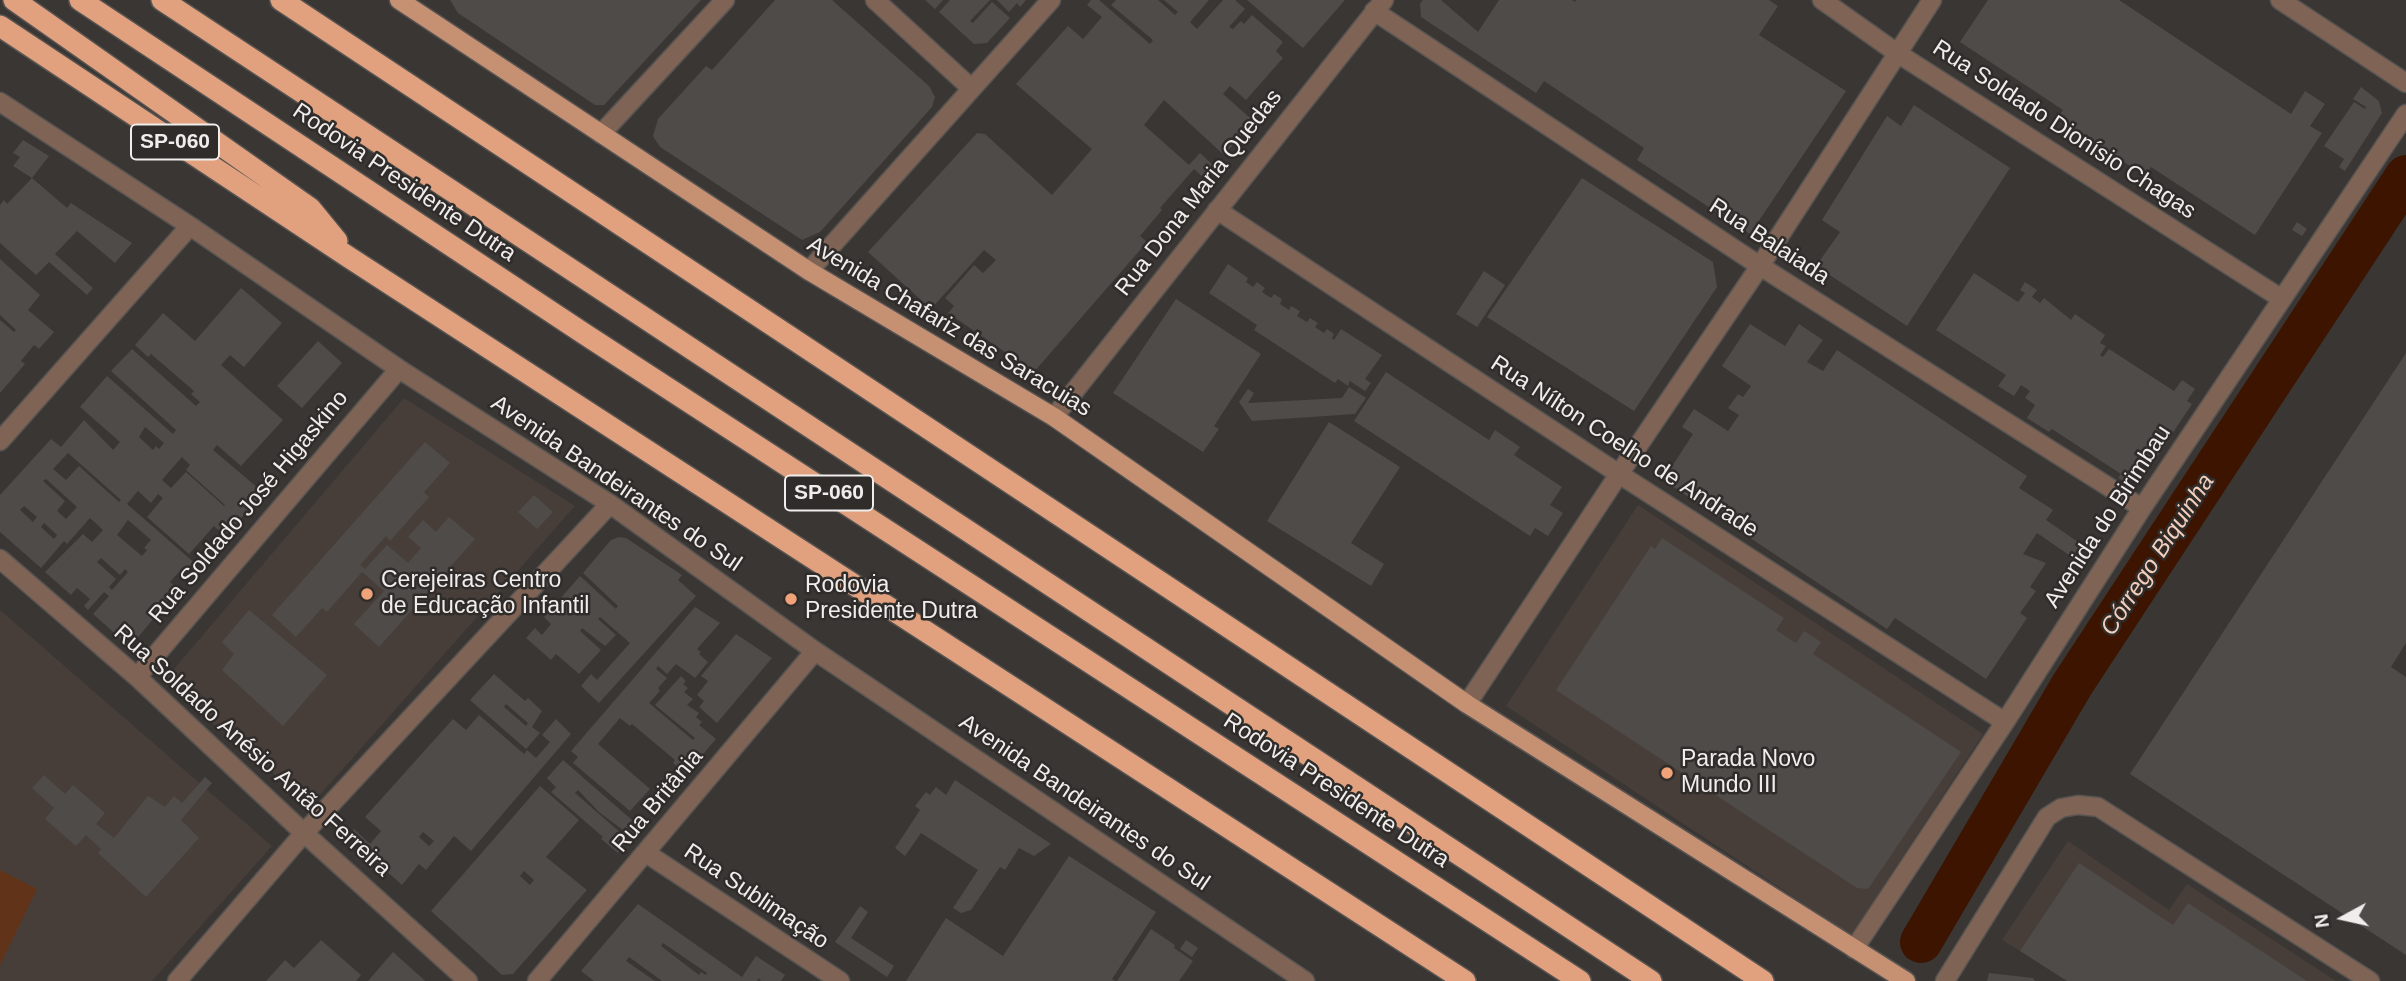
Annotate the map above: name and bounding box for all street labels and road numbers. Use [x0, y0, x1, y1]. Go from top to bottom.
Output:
street label: Rua Soldado Dionísio Chagas [1927, 35, 2201, 225]
street label: Rua Dona Maria Quedas [1110, 84, 1288, 302]
street label: Rodovia Presidente Dutra [287, 98, 521, 268]
road number: SP-060 [131, 124, 219, 160]
street label: Rua Balaiada [1704, 193, 1834, 291]
street label: Avenida Chafariz das Saracuias [802, 231, 1096, 423]
street label: Rua Nílton Coelho de Andrade [1485, 350, 1763, 544]
street label: Rua Soldado José Higaskino [144, 385, 354, 629]
street label: Avenida Bandeirantes do Sul [485, 390, 747, 578]
street label: Avenida do Birimbau [2039, 421, 2177, 613]
road number: SP-060 [785, 476, 873, 510]
street label: Rua Soldado Anésio Antão Ferreira [108, 619, 396, 883]
street label: Rodovia Presidente Dutra [1218, 708, 1454, 874]
street label: Avenida Bandeirantes do Sul [953, 709, 1215, 897]
street label: Rua Britânia [607, 744, 709, 858]
street label: Rua Sublimação [678, 838, 834, 956]

